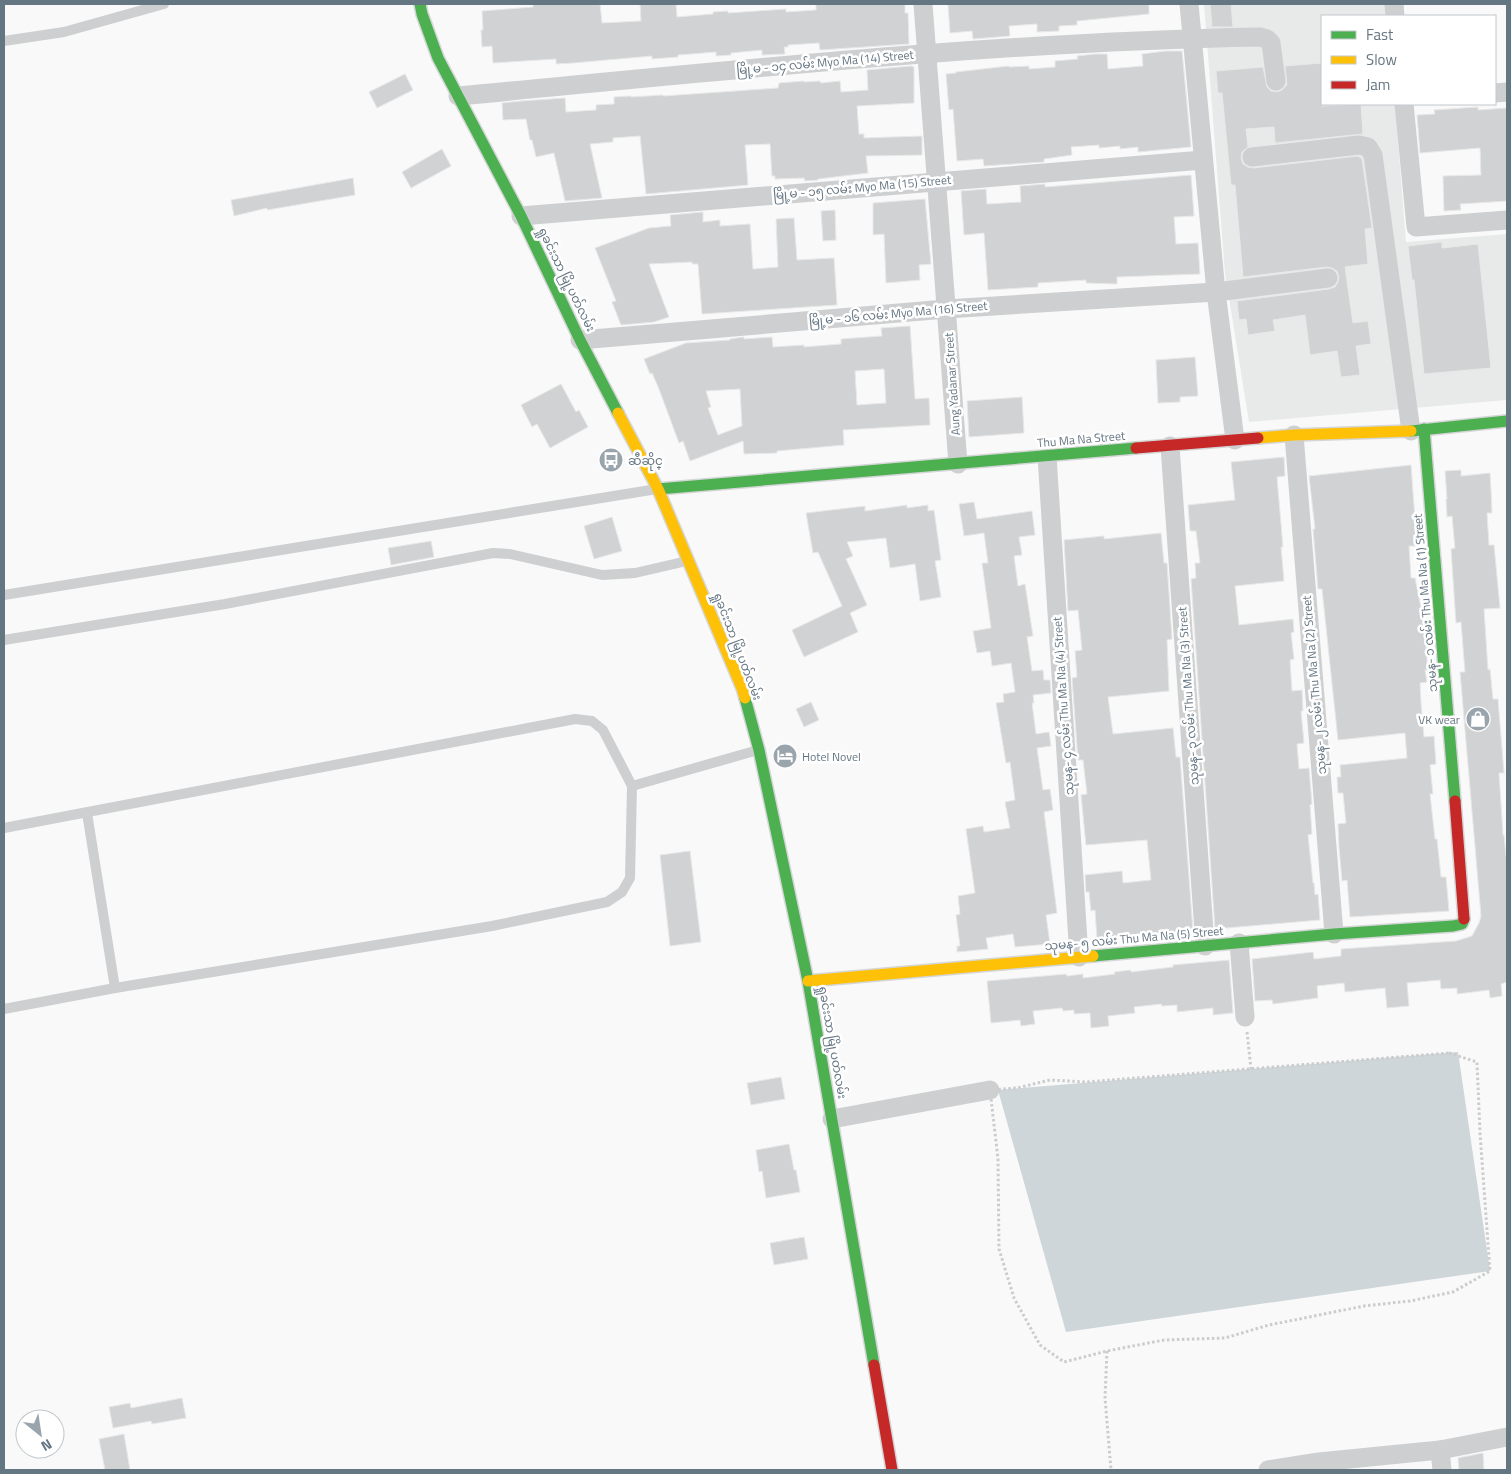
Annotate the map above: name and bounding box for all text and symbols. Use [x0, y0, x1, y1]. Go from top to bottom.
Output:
legend [1321, 15, 1496, 105]
text: Fast [1366, 23, 1394, 46]
street label: မြို့မ - ၁၄ လမ်း Myo Ma (14) Street [736, 45, 915, 80]
text: Slow [1366, 48, 1397, 71]
text: Jam [1366, 73, 1390, 96]
street label: မြို့မ - ၁၅ လမ်း Myo Ma (15) Street [772, 170, 953, 205]
street label: ရှုခင်းသာ မြို့ပတ်လမ်း [532, 223, 601, 335]
street label: မြို့မ - ၁၆ လမ်း Myo Ma (16) Street [808, 296, 989, 331]
street label: Aung Yadanar Street [939, 331, 965, 436]
street label: Thu Ma Na Street [1036, 426, 1127, 452]
bus stop icon: ဆီဆိုင္ [598, 447, 624, 473]
place label: ဆီဆိုင္ [628, 451, 663, 471]
street label: သုမန- ၁ လမ်း Thu Ma Na (1) Street [1408, 512, 1443, 693]
street label: ရှုခင်းသာ မြို့ပတ်လမ်း [708, 589, 767, 703]
street label: သုမန- ၂ လမ်း Thu Ma Na (2) Street [1297, 594, 1332, 775]
street label: သုမန- ၃ လမ်း Thu Ma Na (3) Street [1172, 605, 1205, 786]
street label: သုမန- ၄ လမ်း Thu Ma Na (4) Street [1047, 615, 1080, 796]
shop icon: VK wear [1465, 706, 1491, 732]
place label: VK wear [1418, 710, 1460, 729]
hotel icon: Hotel Novel [772, 743, 798, 769]
place label: Hotel Novel [802, 747, 861, 766]
street label: သုမန- ၅ လမ်း Thu Ma Na (5) Street [1044, 921, 1225, 956]
street label: ရှုခင်းသာ မြို့ပတ်လမ်း [813, 984, 852, 1100]
north arrow [15, 1409, 65, 1459]
text: N [37, 1434, 56, 1457]

